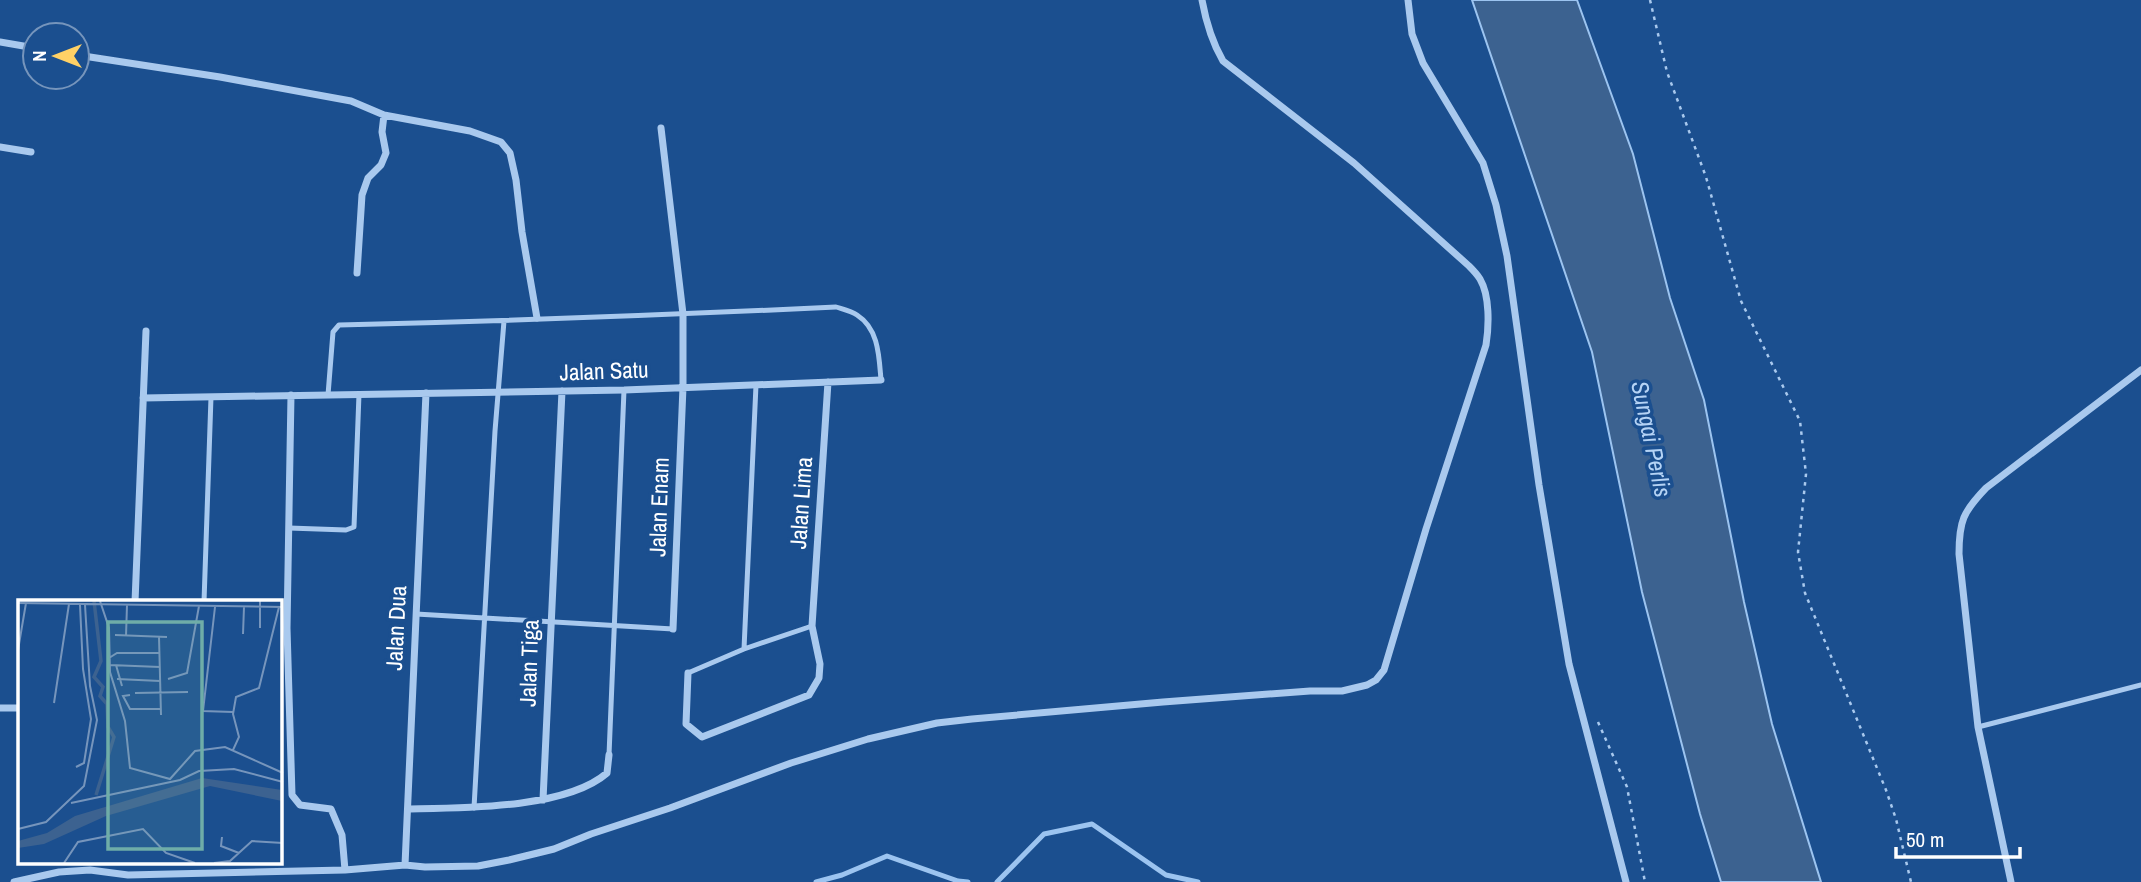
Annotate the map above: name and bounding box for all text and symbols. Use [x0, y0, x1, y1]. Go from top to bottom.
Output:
north arrow [21, 21, 91, 91]
text: N [26, 50, 52, 62]
street label: Jalan Satu [559, 353, 649, 388]
water label: Sungai Perlis [1624, 378, 1680, 500]
street label: Jalan Lima [782, 455, 819, 550]
street label: Jalan Enam [641, 457, 676, 557]
street label: Jalan Dua [378, 584, 413, 671]
inset map [18, 600, 282, 864]
street label: Jalan Tiga [511, 618, 546, 707]
scale bar [1896, 816, 2020, 860]
text: 50 m [1906, 825, 1944, 854]

